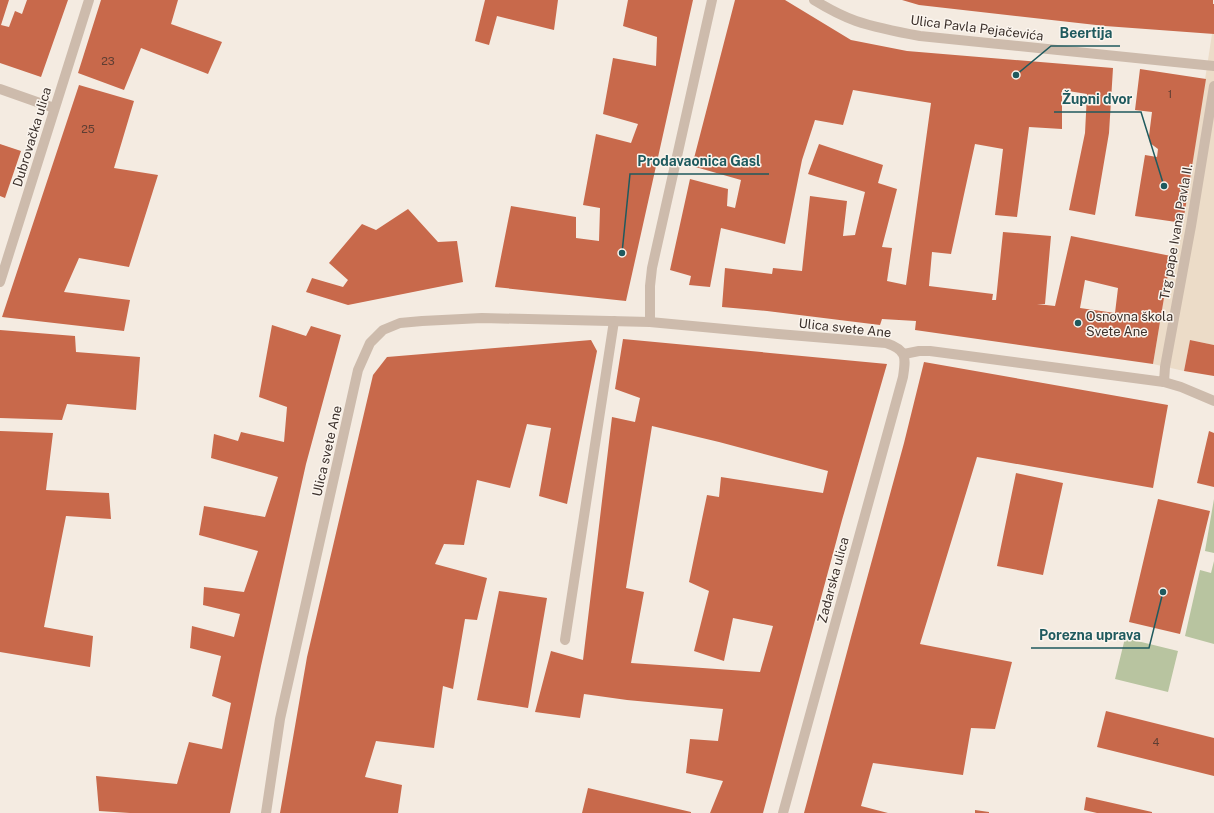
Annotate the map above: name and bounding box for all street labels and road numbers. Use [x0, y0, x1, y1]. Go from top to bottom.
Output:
street label: Ulica Pavla Pejačevića [910, 12, 1044, 44]
street label: Dubrovačka ulica [10, 85, 54, 189]
street label: Trg pape Ivana Pavla II. [1157, 163, 1195, 301]
street label: Ulica svete Ane [798, 316, 892, 340]
street label: Ulica svete Ane [309, 404, 345, 498]
street label: Zadarska ulica [814, 535, 852, 625]

